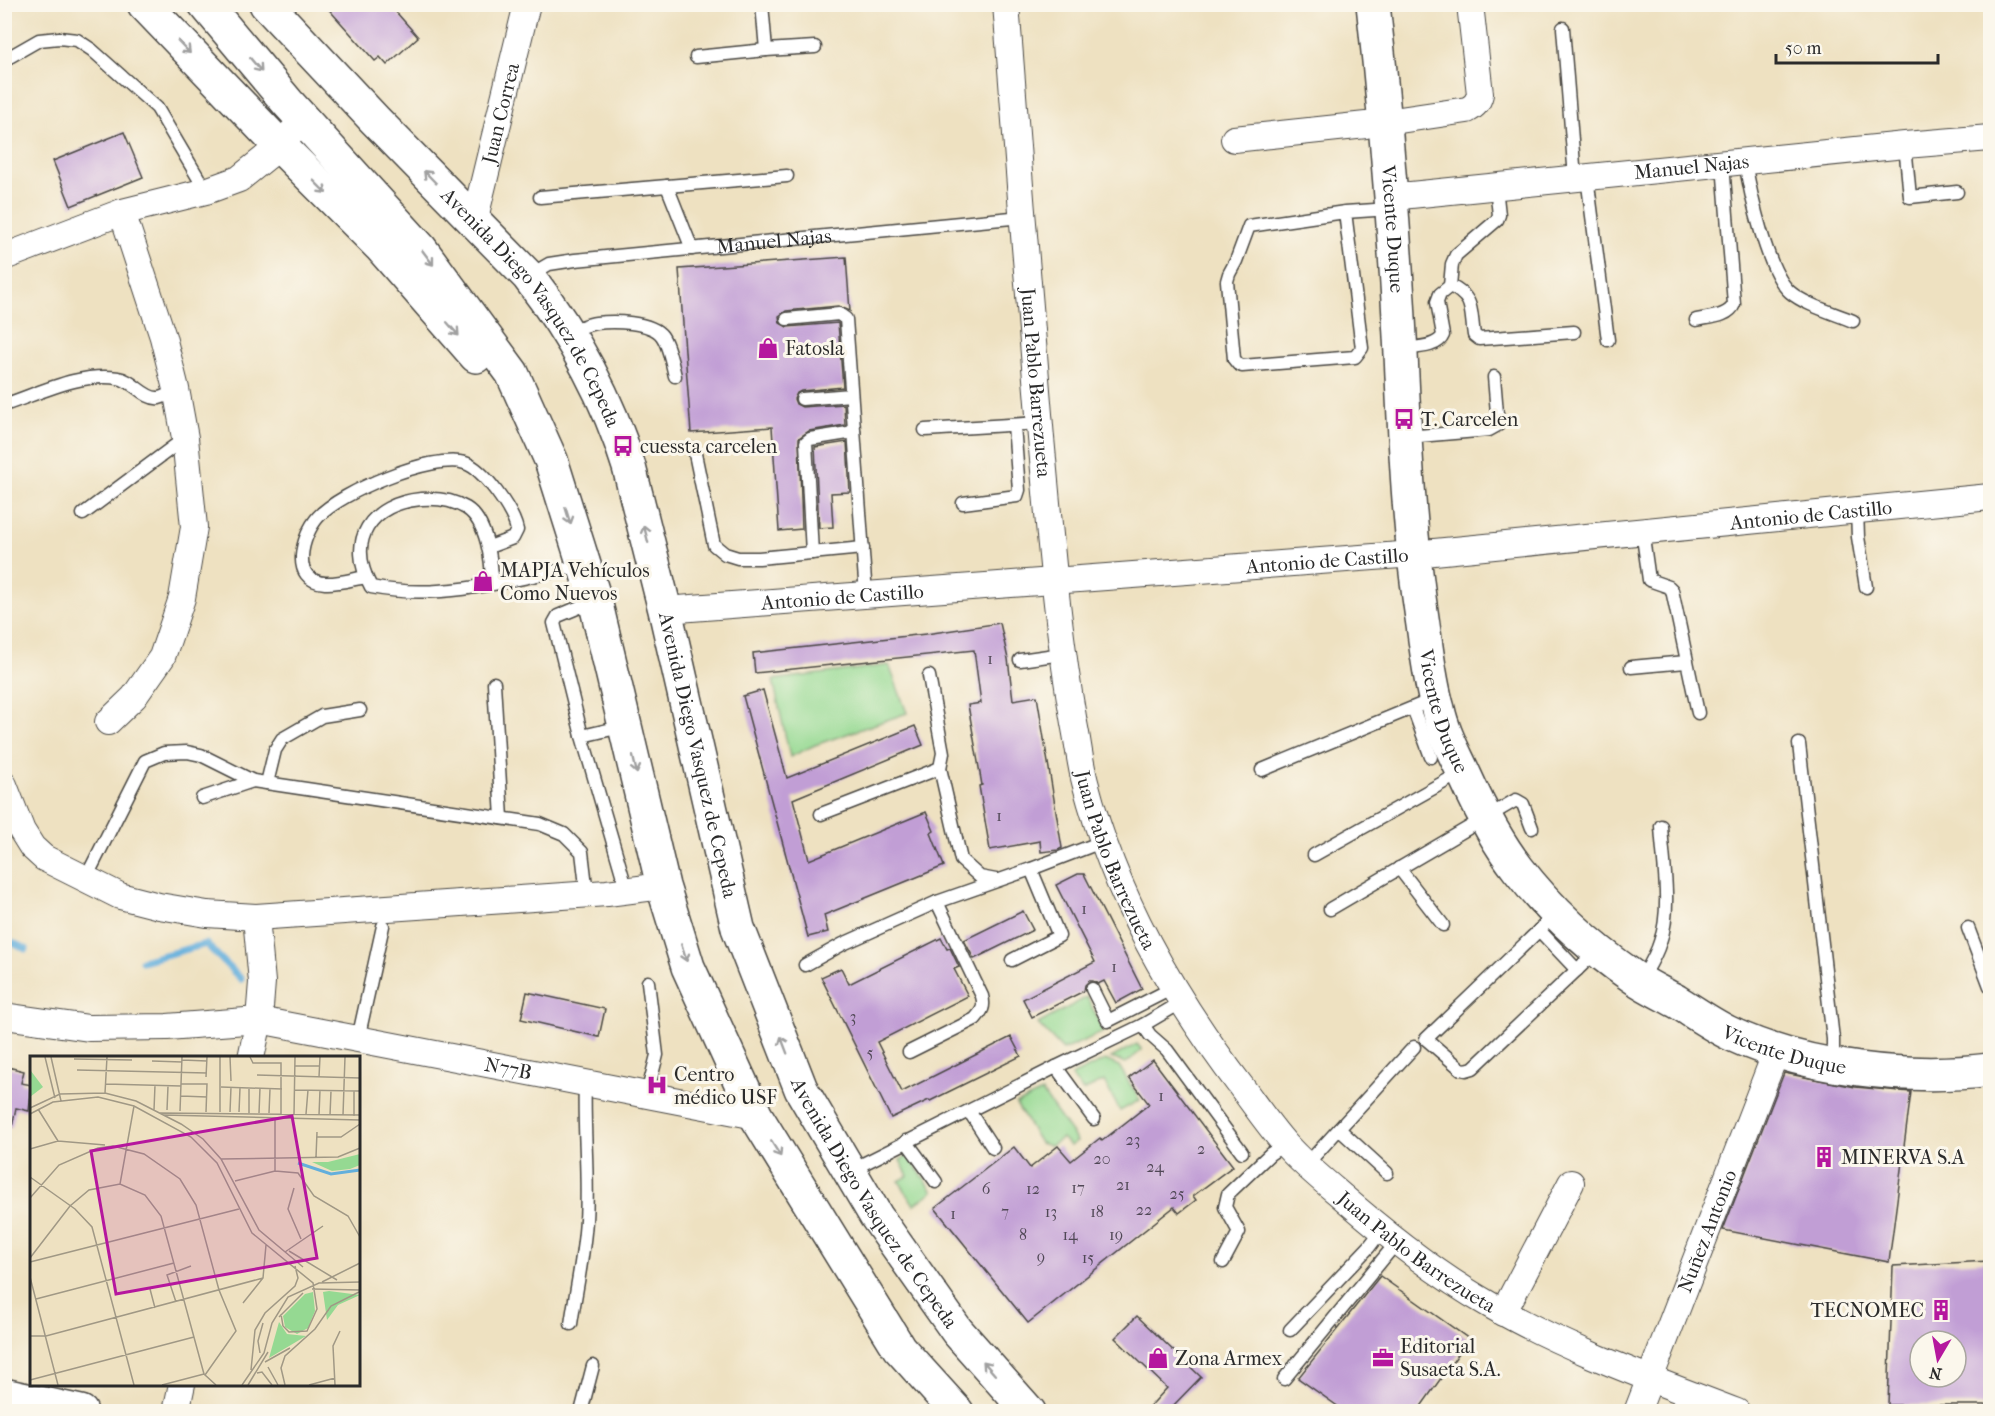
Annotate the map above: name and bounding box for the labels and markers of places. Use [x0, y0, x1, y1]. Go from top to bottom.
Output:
shop icon: Fatosla [756, 336, 780, 360]
place label: Fatosla [785, 337, 845, 360]
bus stop icon: T. Carcelen [1392, 407, 1416, 431]
place label: T. Carcelen [1421, 408, 1519, 431]
bus stop icon: cuessta carcelen [611, 434, 635, 458]
place label: cuessta carcelen [640, 435, 778, 458]
place label: MAPJA Vehículos Como Nuevos [500, 559, 650, 605]
shop icon: MAPJA Vehículos Como Nuevos [471, 569, 495, 593]
place label: Centro médico USF [674, 1063, 777, 1109]
hospital icon: Centro médico USF [645, 1073, 669, 1097]
building icon: MINERVA S.A [1812, 1145, 1836, 1169]
place label: MINERVA S.A [1841, 1146, 1966, 1169]
building icon: TECNOMEC [1929, 1298, 1953, 1322]
place label: TECNOMEC [1810, 1299, 1924, 1322]
place label: Editorial Susaeta S.A. [1400, 1335, 1501, 1381]
shop icon: Zona Armex [1146, 1346, 1170, 1370]
office icon: Editorial Susaeta S.A. [1371, 1346, 1395, 1370]
place label: Zona Armex [1175, 1347, 1282, 1370]

